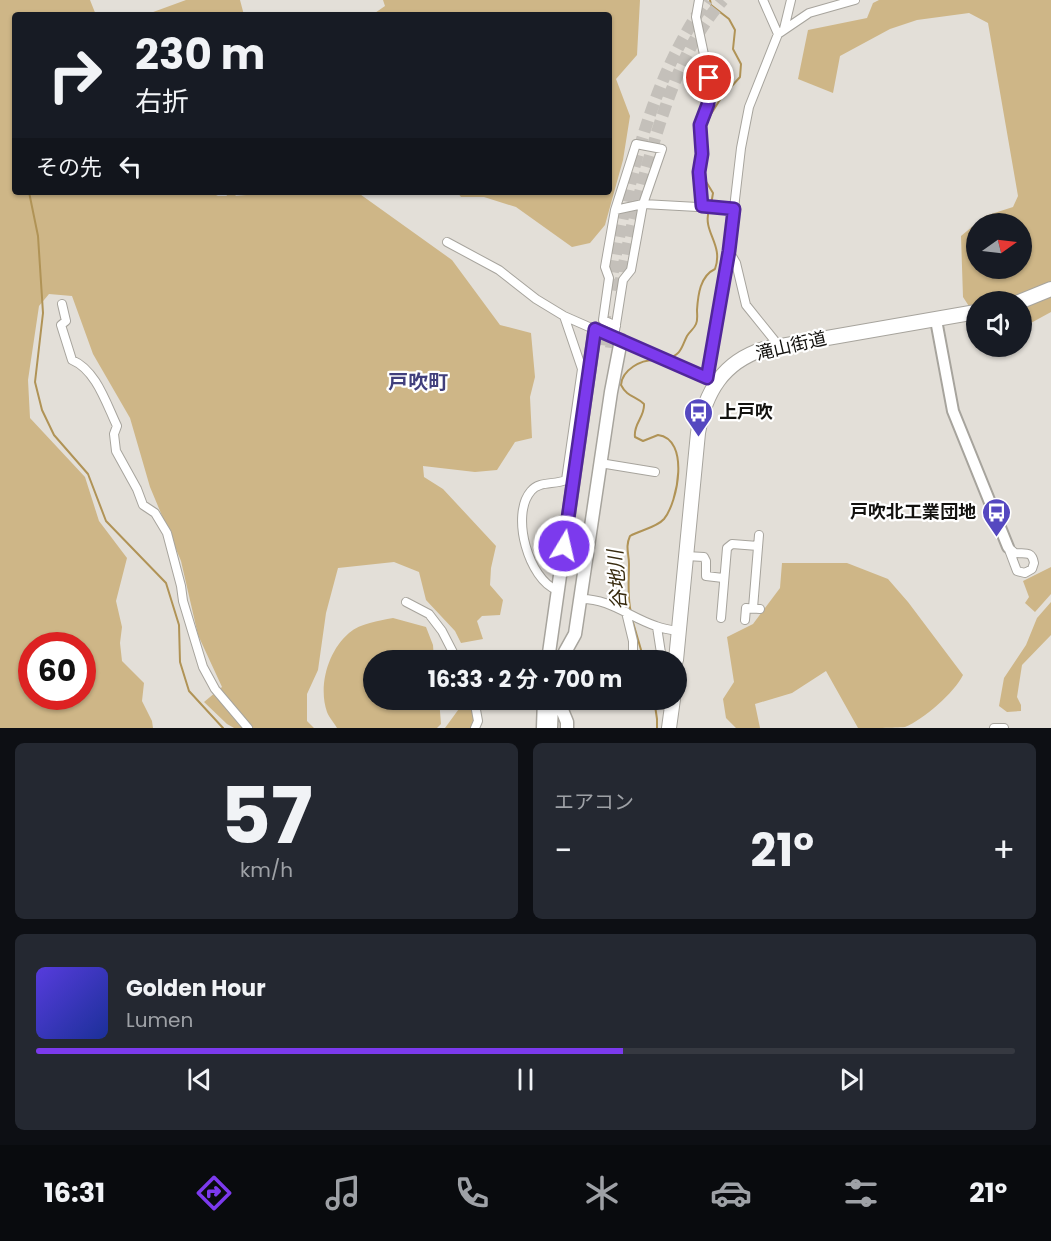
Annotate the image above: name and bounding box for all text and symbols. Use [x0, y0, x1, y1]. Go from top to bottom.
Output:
text: 230 m [135, 25, 265, 84]
icon: right [36, 36, 114, 114]
pin [683, 52, 734, 103]
icon: arrive [692, 61, 725, 94]
text: 右折 [135, 83, 189, 120]
icon: left [114, 150, 147, 183]
text: その先 [36, 152, 102, 183]
north arrow [966, 213, 1032, 279]
map controls [966, 213, 1032, 357]
button: sound [966, 291, 1032, 357]
street label: 滝山街道 [753, 325, 829, 366]
district label: 戸吹町 [388, 368, 448, 396]
bus stop icon: 上戸吹 [682, 396, 714, 438]
place label: 上戸吹 [719, 399, 773, 424]
bus stop icon: 戸吹北工業団地 [981, 496, 1013, 538]
place label: 戸吹北工業団地 [850, 499, 976, 524]
position arrow [532, 514, 596, 578]
water label: 谷地川 [601, 547, 633, 611]
speed limit sign: 60 [18, 632, 96, 710]
text: 16:33 · 2 分 · 700 m [428, 664, 622, 695]
text: 57 [220, 761, 313, 870]
text: エアコン [554, 788, 634, 816]
text: 21° [751, 819, 814, 882]
text: − [554, 827, 572, 874]
text: + [992, 827, 1015, 874]
text: km/h [240, 856, 293, 884]
text: Golden Hour [126, 973, 266, 1004]
text: Lumen [126, 1006, 193, 1034]
icon: previous [183, 1063, 216, 1096]
icon: pause [509, 1063, 542, 1096]
icon: next [835, 1063, 868, 1096]
icon: directions [193, 1172, 235, 1214]
icon: music [322, 1172, 364, 1214]
icon: phone [451, 1172, 493, 1214]
icon: climate [581, 1172, 623, 1214]
icon: car [710, 1172, 752, 1214]
icon: filters [840, 1172, 882, 1214]
text: 16:31 [44, 1174, 105, 1211]
text: 21° [969, 1174, 1007, 1211]

